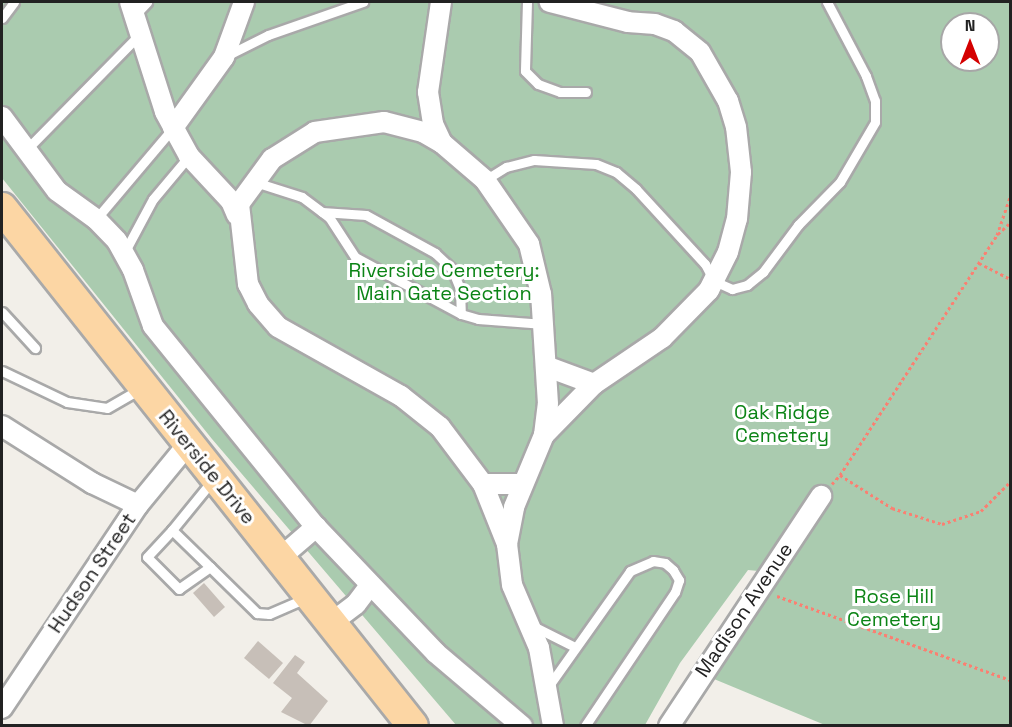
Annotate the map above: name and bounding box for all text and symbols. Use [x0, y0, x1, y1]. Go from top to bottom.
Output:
north arrow [940, 12, 1000, 72]
text: N [965, 15, 975, 36]
park label: Riverside Cemetery: Main Gate Section [348, 258, 540, 305]
park label: Oak Ridge Cemetery [734, 400, 830, 447]
street label: Riverside Drive [154, 405, 260, 529]
street label: Hudson Street [43, 508, 141, 638]
street label: Madison Avenue [690, 538, 798, 682]
park label: Rose Hill Cemetery [847, 584, 941, 631]

